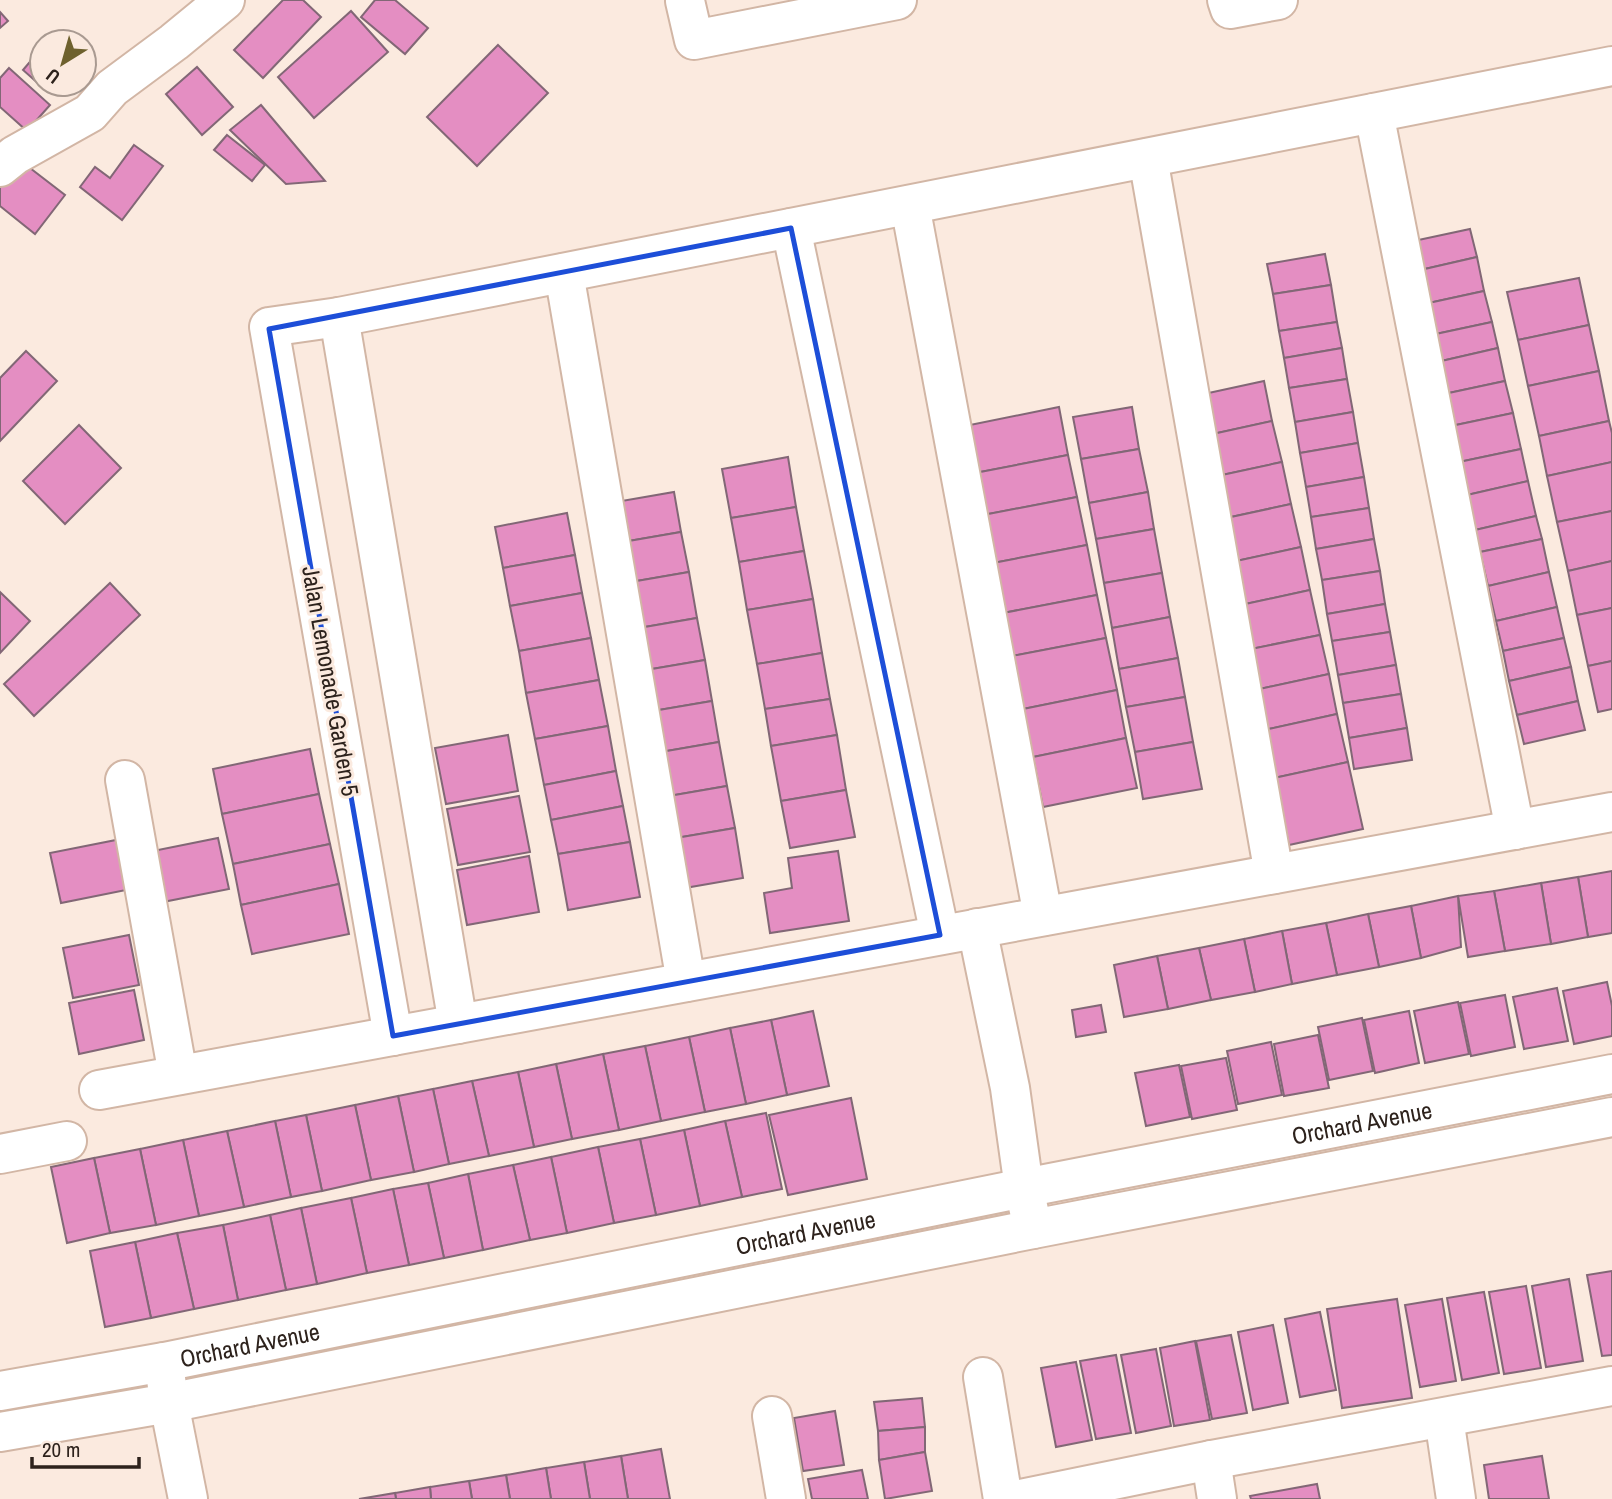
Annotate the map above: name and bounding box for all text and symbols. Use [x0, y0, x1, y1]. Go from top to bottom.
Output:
north arrow [28, 28, 98, 98]
text: U [40, 63, 65, 90]
street label: Jalan Lemonade Garden 5 [295, 563, 367, 799]
street label: Orchard Avenue [1289, 1093, 1434, 1152]
street label: Orchard Avenue [733, 1202, 878, 1262]
street label: Orchard Avenue [177, 1315, 322, 1374]
scale bar [32, 1426, 138, 1470]
text: 20 m [42, 1435, 80, 1464]

